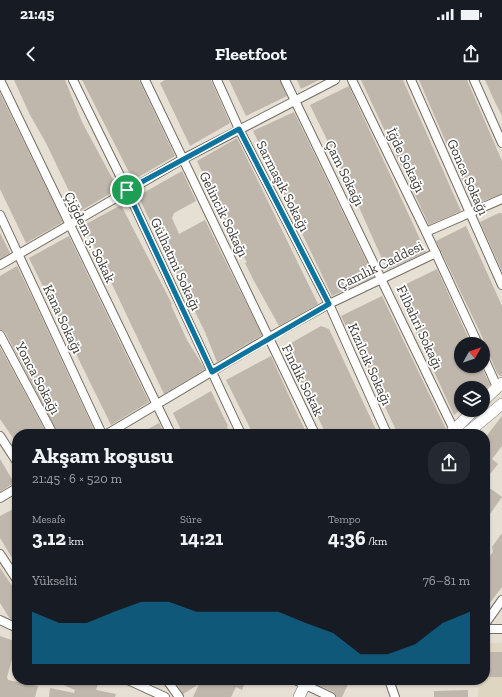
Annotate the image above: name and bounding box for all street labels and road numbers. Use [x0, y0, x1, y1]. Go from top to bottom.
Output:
street label: İğde Sokağı [383, 125, 428, 195]
street label: Gonca Sokağı [443, 136, 492, 218]
street label: Çam Sokağı [321, 137, 368, 209]
street label: Sarmaşık Sokağı [252, 138, 313, 235]
street label: Gelincik Sokağı [196, 169, 252, 260]
street label: Çiğdem 3. Sokak [60, 189, 119, 286]
street label: Gülhatmi Sokağı [147, 215, 205, 313]
street label: Çamlık Caddesi [334, 237, 426, 294]
street label: Kana Sokağı [39, 282, 86, 356]
street label: Filbahri Sokağı [393, 282, 446, 372]
street label: Kızılcık Sokağı [344, 320, 395, 408]
street label: Yonca Sokağı [11, 338, 64, 417]
street label: Fındık Sokak [278, 342, 328, 420]

